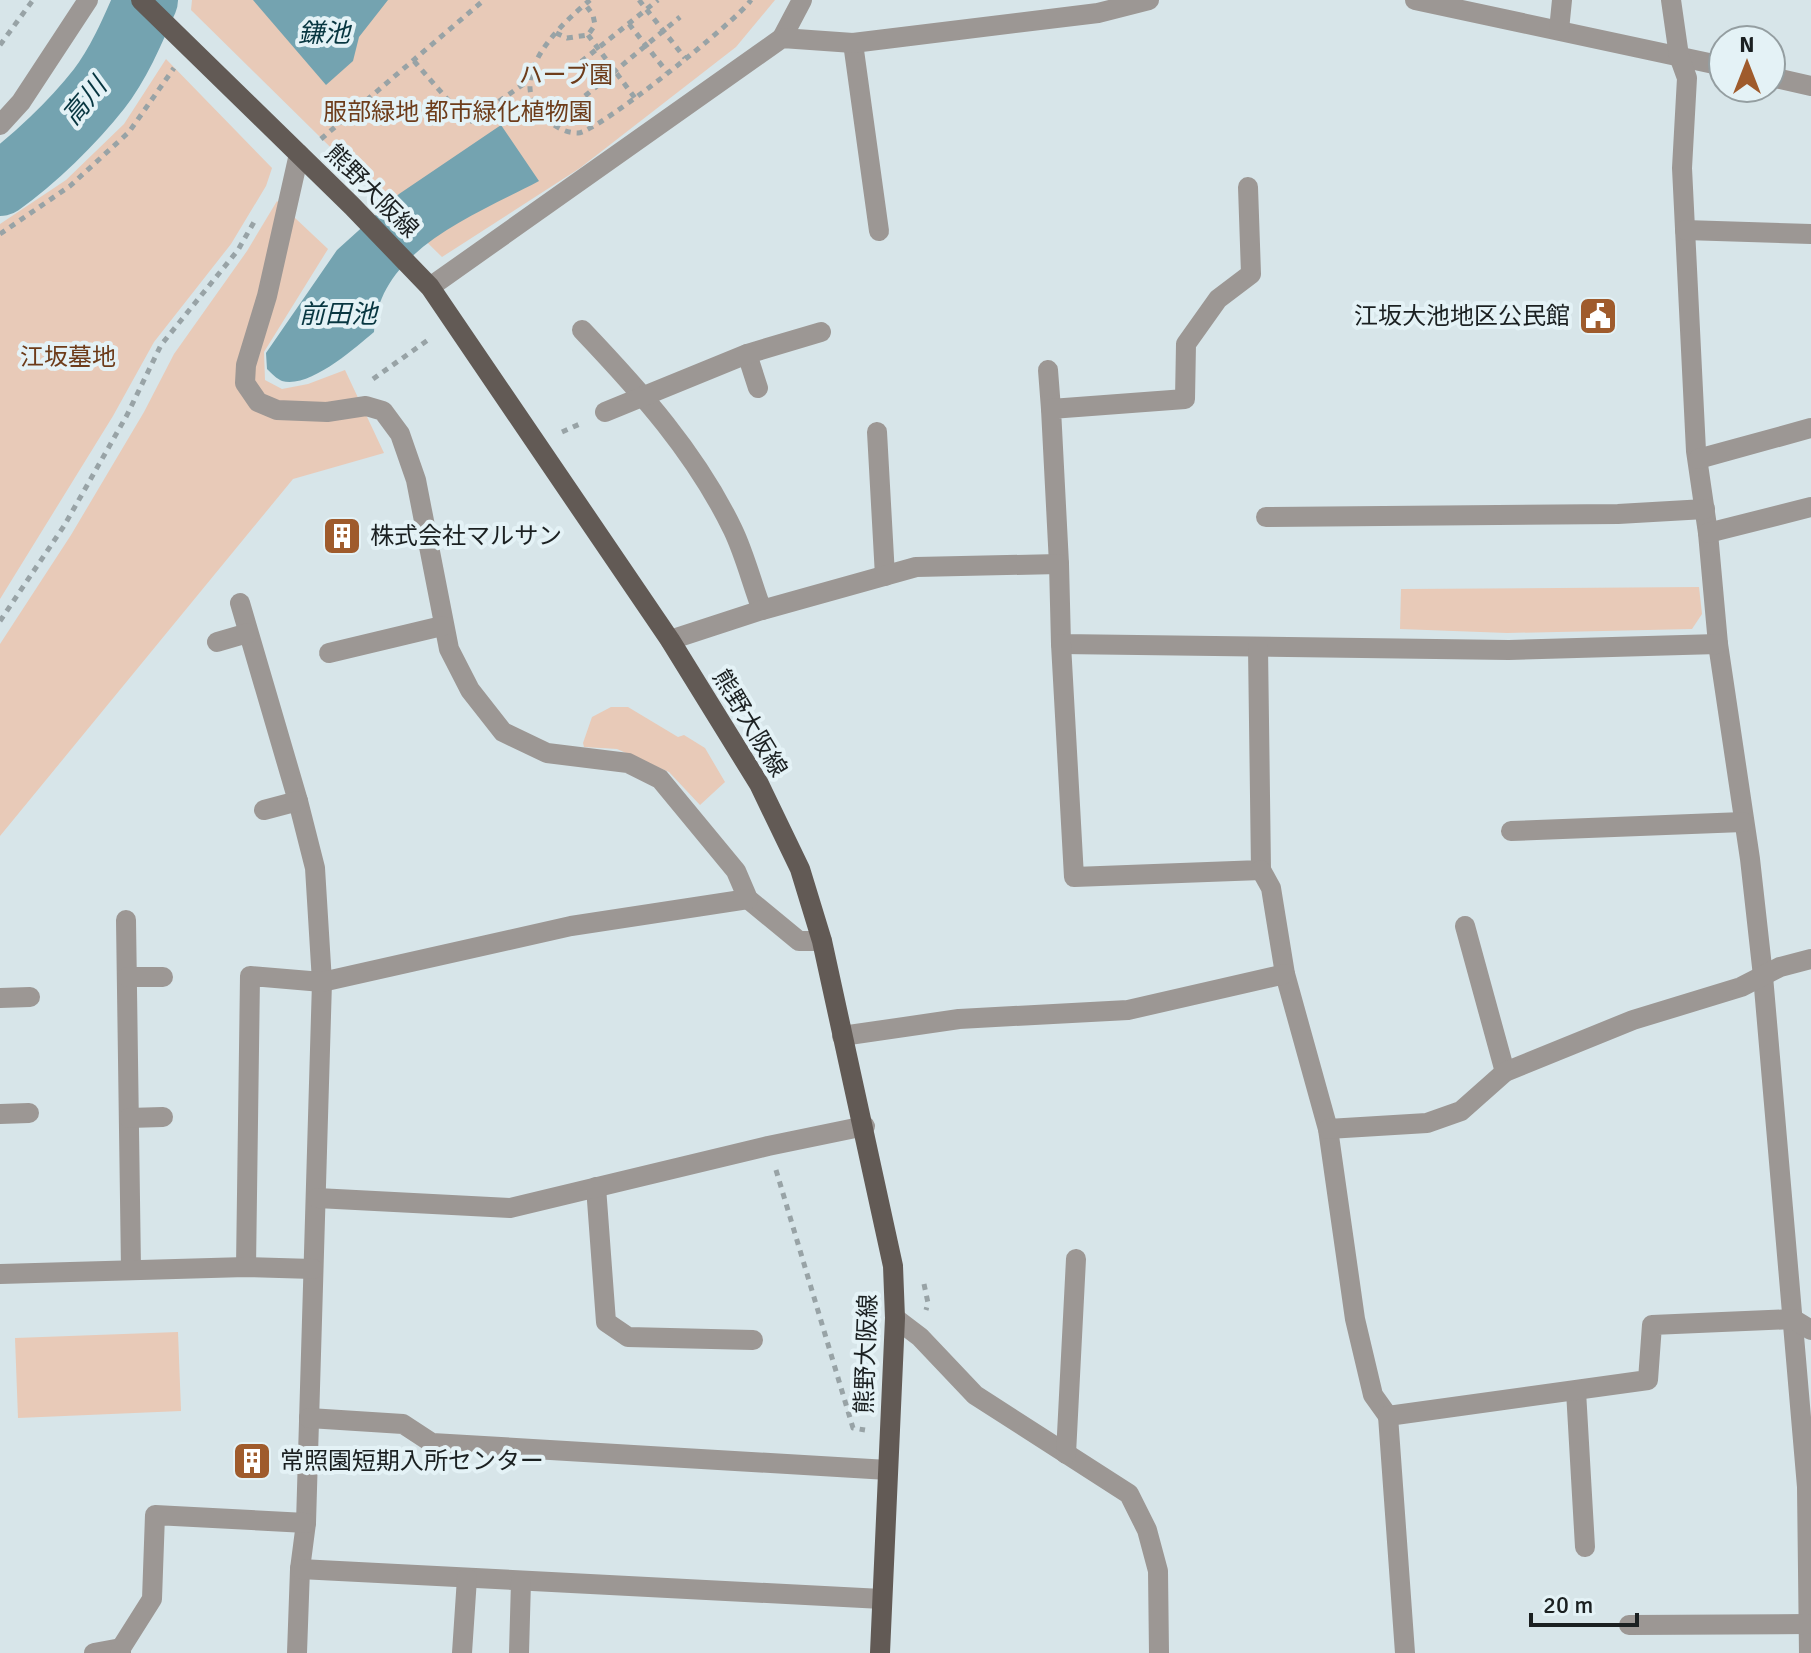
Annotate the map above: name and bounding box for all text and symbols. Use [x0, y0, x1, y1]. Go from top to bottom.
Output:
water label: 鎌池 [298, 18, 353, 50]
north arrow [1707, 24, 1787, 104]
text: N [1739, 31, 1755, 58]
park label: ハーブ園 [519, 60, 613, 90]
water label: 高川 [56, 69, 116, 132]
park label: 服部緑地 都市緑化植物園 [323, 97, 593, 127]
street label: 熊野大阪線 [319, 138, 425, 244]
public building icon: 江坂大池地区公民館 [1577, 295, 1619, 337]
water label: 前田池 [299, 299, 380, 331]
place label: 江坂大池地区公民館 [1354, 301, 1570, 331]
park label: 江坂墓地 [20, 342, 116, 372]
building icon: 株式会社マルサン [321, 515, 363, 557]
place label: 株式会社マルサン [370, 521, 562, 551]
street label: 熊野大阪線 [706, 664, 794, 782]
street label: 熊野大阪線 [849, 1294, 883, 1414]
building icon: 常照園短期入所センター [231, 1440, 273, 1482]
place label: 常照園短期入所センター [280, 1446, 544, 1476]
scale bar [1531, 1577, 1637, 1627]
text: 20 m [1543, 1590, 1593, 1620]

